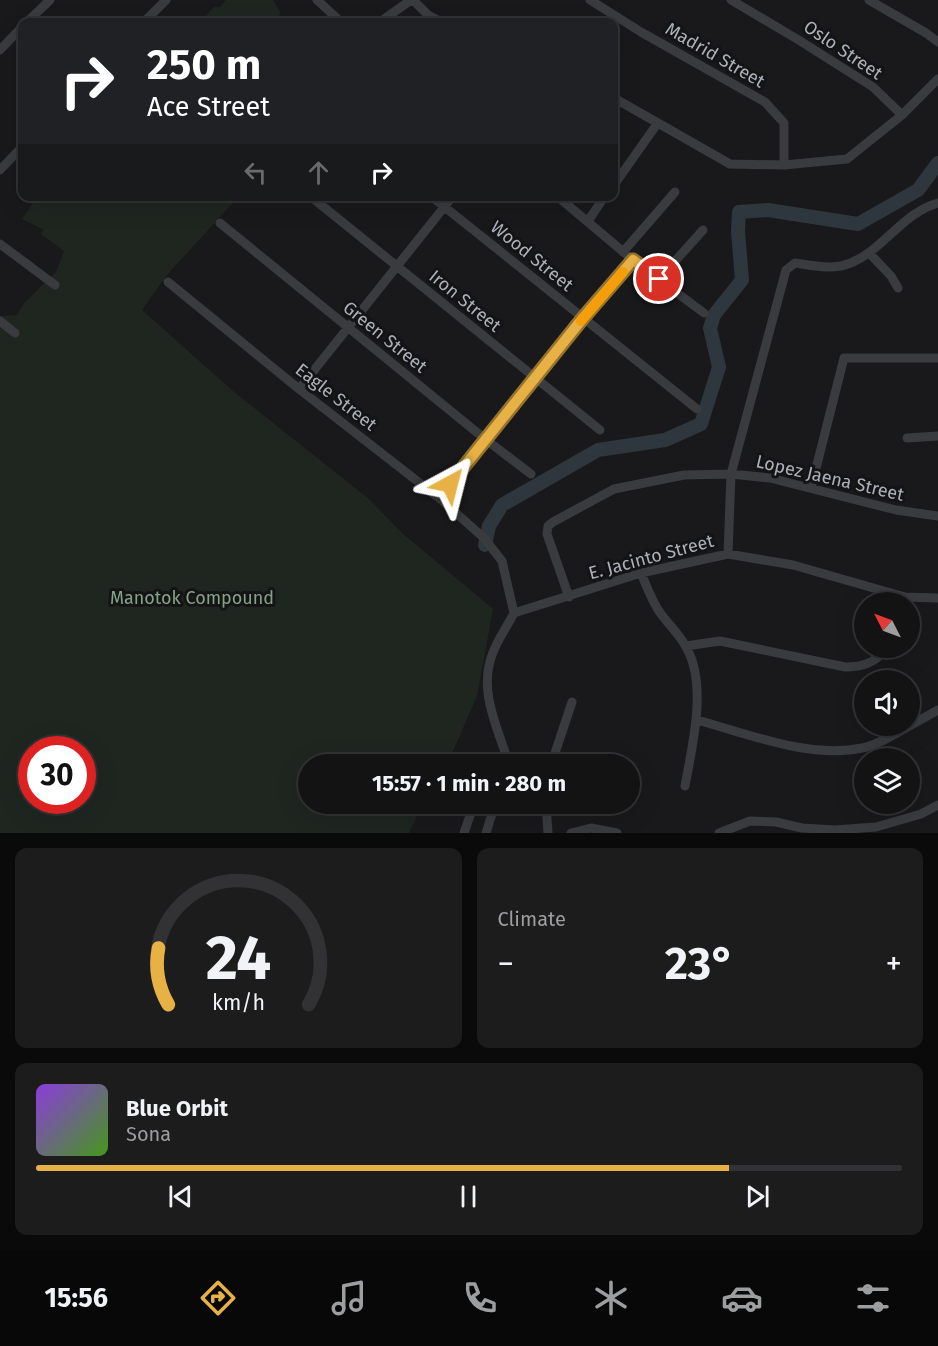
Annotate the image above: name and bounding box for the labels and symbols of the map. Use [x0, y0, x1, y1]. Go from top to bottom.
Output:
street label: Oslo Street [799, 16, 887, 85]
street label: Madrid Street [661, 18, 769, 93]
street label: Wood Street [486, 216, 578, 296]
pin [633, 253, 684, 304]
street label: Iron Street [425, 265, 506, 337]
street label: Green Street [339, 296, 432, 378]
street label: Eagle Street [291, 358, 381, 436]
street label: Lopez Jaena Street [754, 450, 907, 506]
position arrow [418, 452, 482, 516]
street label: E. Jacinto Street [586, 530, 716, 584]
park label: Manotok Compound [110, 587, 274, 609]
north arrow [854, 592, 920, 658]
speed limit sign: 30 [18, 736, 96, 814]

